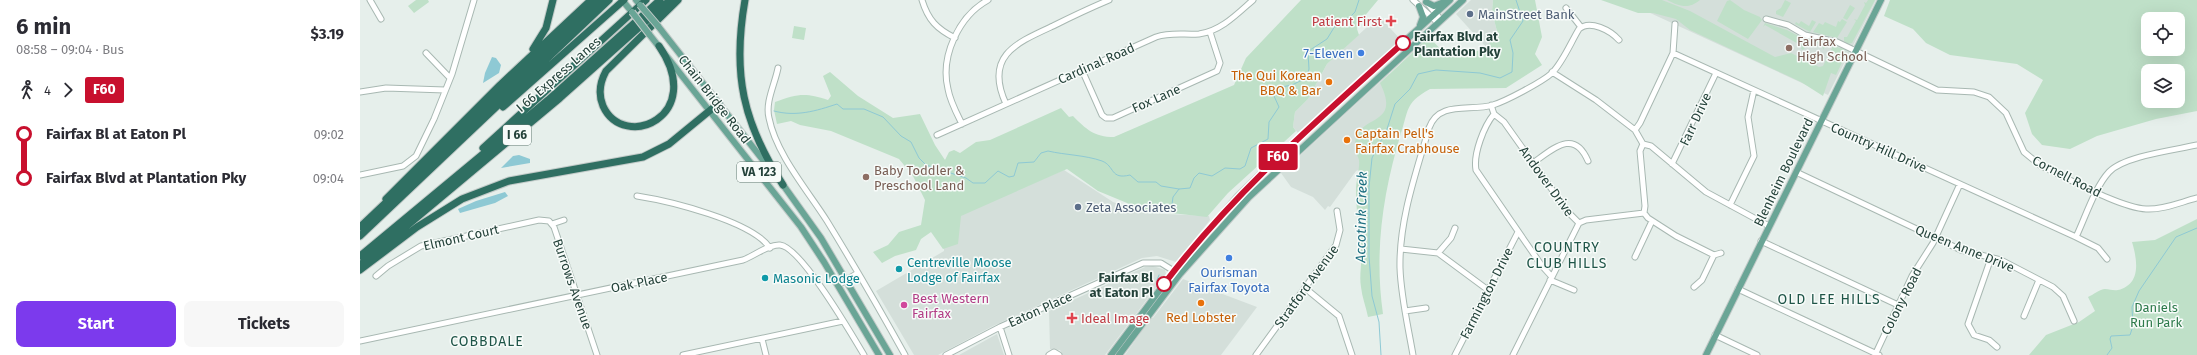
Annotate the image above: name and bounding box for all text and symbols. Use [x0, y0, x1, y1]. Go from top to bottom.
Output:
place label: MainStreet Bank [1478, 7, 1575, 22]
marker: MainStreet Bank [1465, 9, 1475, 19]
map controls [2141, 12, 2185, 108]
button: locate [2141, 12, 2185, 56]
text: 6 min [16, 13, 71, 40]
place label: Patient First [1312, 14, 1382, 29]
marker: Patient First [1385, 15, 1397, 27]
text: $3.19 [311, 25, 344, 43]
place label: Fairfax Blvd at Plantation Pky [1414, 29, 1501, 59]
street label: I 66 Express Lanes [513, 34, 604, 115]
place label: Fairfax High School [1797, 34, 1867, 64]
marker: Fairfax Blvd at Plantation Pky [1395, 35, 1411, 51]
street label: Cardinal Road [1056, 40, 1137, 87]
text: 08:58 – 09:04 · Bus [16, 42, 124, 57]
marker: Fairfax High School [1784, 43, 1794, 53]
place label: 7-Eleven [1303, 46, 1353, 61]
marker: 7-Eleven [1356, 48, 1366, 58]
street label: Chain Bridge Road [675, 52, 754, 146]
button: layers [2141, 64, 2185, 108]
place label: The Qui Korean BBQ & Bar [1231, 68, 1321, 98]
marker: The Qui Korean BBQ & Bar [1324, 77, 1334, 87]
icon: walk [16, 79, 38, 101]
icon: forward [57, 79, 79, 101]
text: F60 [93, 81, 116, 98]
street label: Fox Lane [1130, 81, 1183, 116]
text: 4 [44, 83, 51, 98]
street label: Farr Drive [1677, 90, 1714, 148]
street label: Blenheim Boulevard [1751, 116, 1816, 229]
street label: Country Hill Drive [1829, 120, 1929, 175]
text: Fairfax Bl at Eaton Pl [46, 125, 186, 143]
road number: I 66 [503, 125, 531, 145]
place label: Captain Pell's Fairfax Crabhouse [1355, 126, 1460, 156]
text: 09:02 [313, 127, 344, 142]
marker: Captain Pell's Fairfax Crabhouse [1342, 135, 1352, 145]
street label: Andover Drive [1516, 143, 1577, 219]
line badge: F60 [1255, 144, 1301, 170]
text: F60 [1267, 148, 1289, 165]
street label: Cornell Road [2030, 153, 2104, 200]
road number: VA 123 [737, 162, 781, 182]
place label: Baby Toddler & Preschool Land [874, 163, 964, 193]
text: Fairfax Blvd at Plantation Pky [46, 169, 246, 187]
text: 09:04 [313, 171, 344, 186]
water label: Accotink Creek [1352, 171, 1371, 264]
marker: Baby Toddler & Preschool Land [861, 172, 871, 182]
place label: Zeta Associates [1086, 200, 1176, 215]
marker: Zeta Associates [1073, 202, 1083, 212]
street label: Elmont Court [422, 221, 501, 253]
street label: Queen Anne Drive [1913, 222, 2017, 275]
street label: Burrows Avenue [550, 237, 595, 331]
district label: COUNTRY CLUB HILLS [1527, 239, 1607, 272]
street label: Stratford Avenue [1271, 242, 1342, 331]
street label: Farmington Drive [1457, 245, 1516, 341]
marker: Ourisman Fairfax Toyota [1224, 253, 1234, 263]
place label: Centreville Moose Lodge of Fairfax [907, 255, 1012, 285]
marker: Centreville Moose Lodge of Fairfax [894, 264, 904, 274]
place label: Ourisman Fairfax Toyota [1188, 265, 1270, 295]
street label: Colony Road [1878, 265, 1925, 337]
street label: Oak Place [610, 269, 669, 296]
place label: Fairfax Bl at Eaton Pl [1089, 270, 1153, 300]
place label: Masonic Lodge [773, 271, 860, 286]
marker: Masonic Lodge [760, 273, 770, 283]
marker: Fairfax Bl at Eaton Pl [1156, 276, 1172, 292]
street label: Eaton Place [1006, 289, 1074, 330]
place label: Best Western Fairfax [912, 291, 989, 321]
district label: OLD LEE HILLS [1777, 291, 1881, 308]
marker: Red Lobster [1196, 298, 1206, 308]
marker: Best Western Fairfax [899, 300, 909, 310]
park label: Daniels Run Park [2130, 300, 2182, 330]
button: Start [16, 301, 176, 347]
button: Tickets [184, 301, 344, 347]
place label: Red Lobster [1166, 310, 1236, 325]
place label: Ideal Image [1081, 311, 1149, 326]
marker: Ideal Image [1066, 312, 1078, 324]
district label: COBBDALE [450, 333, 524, 350]

